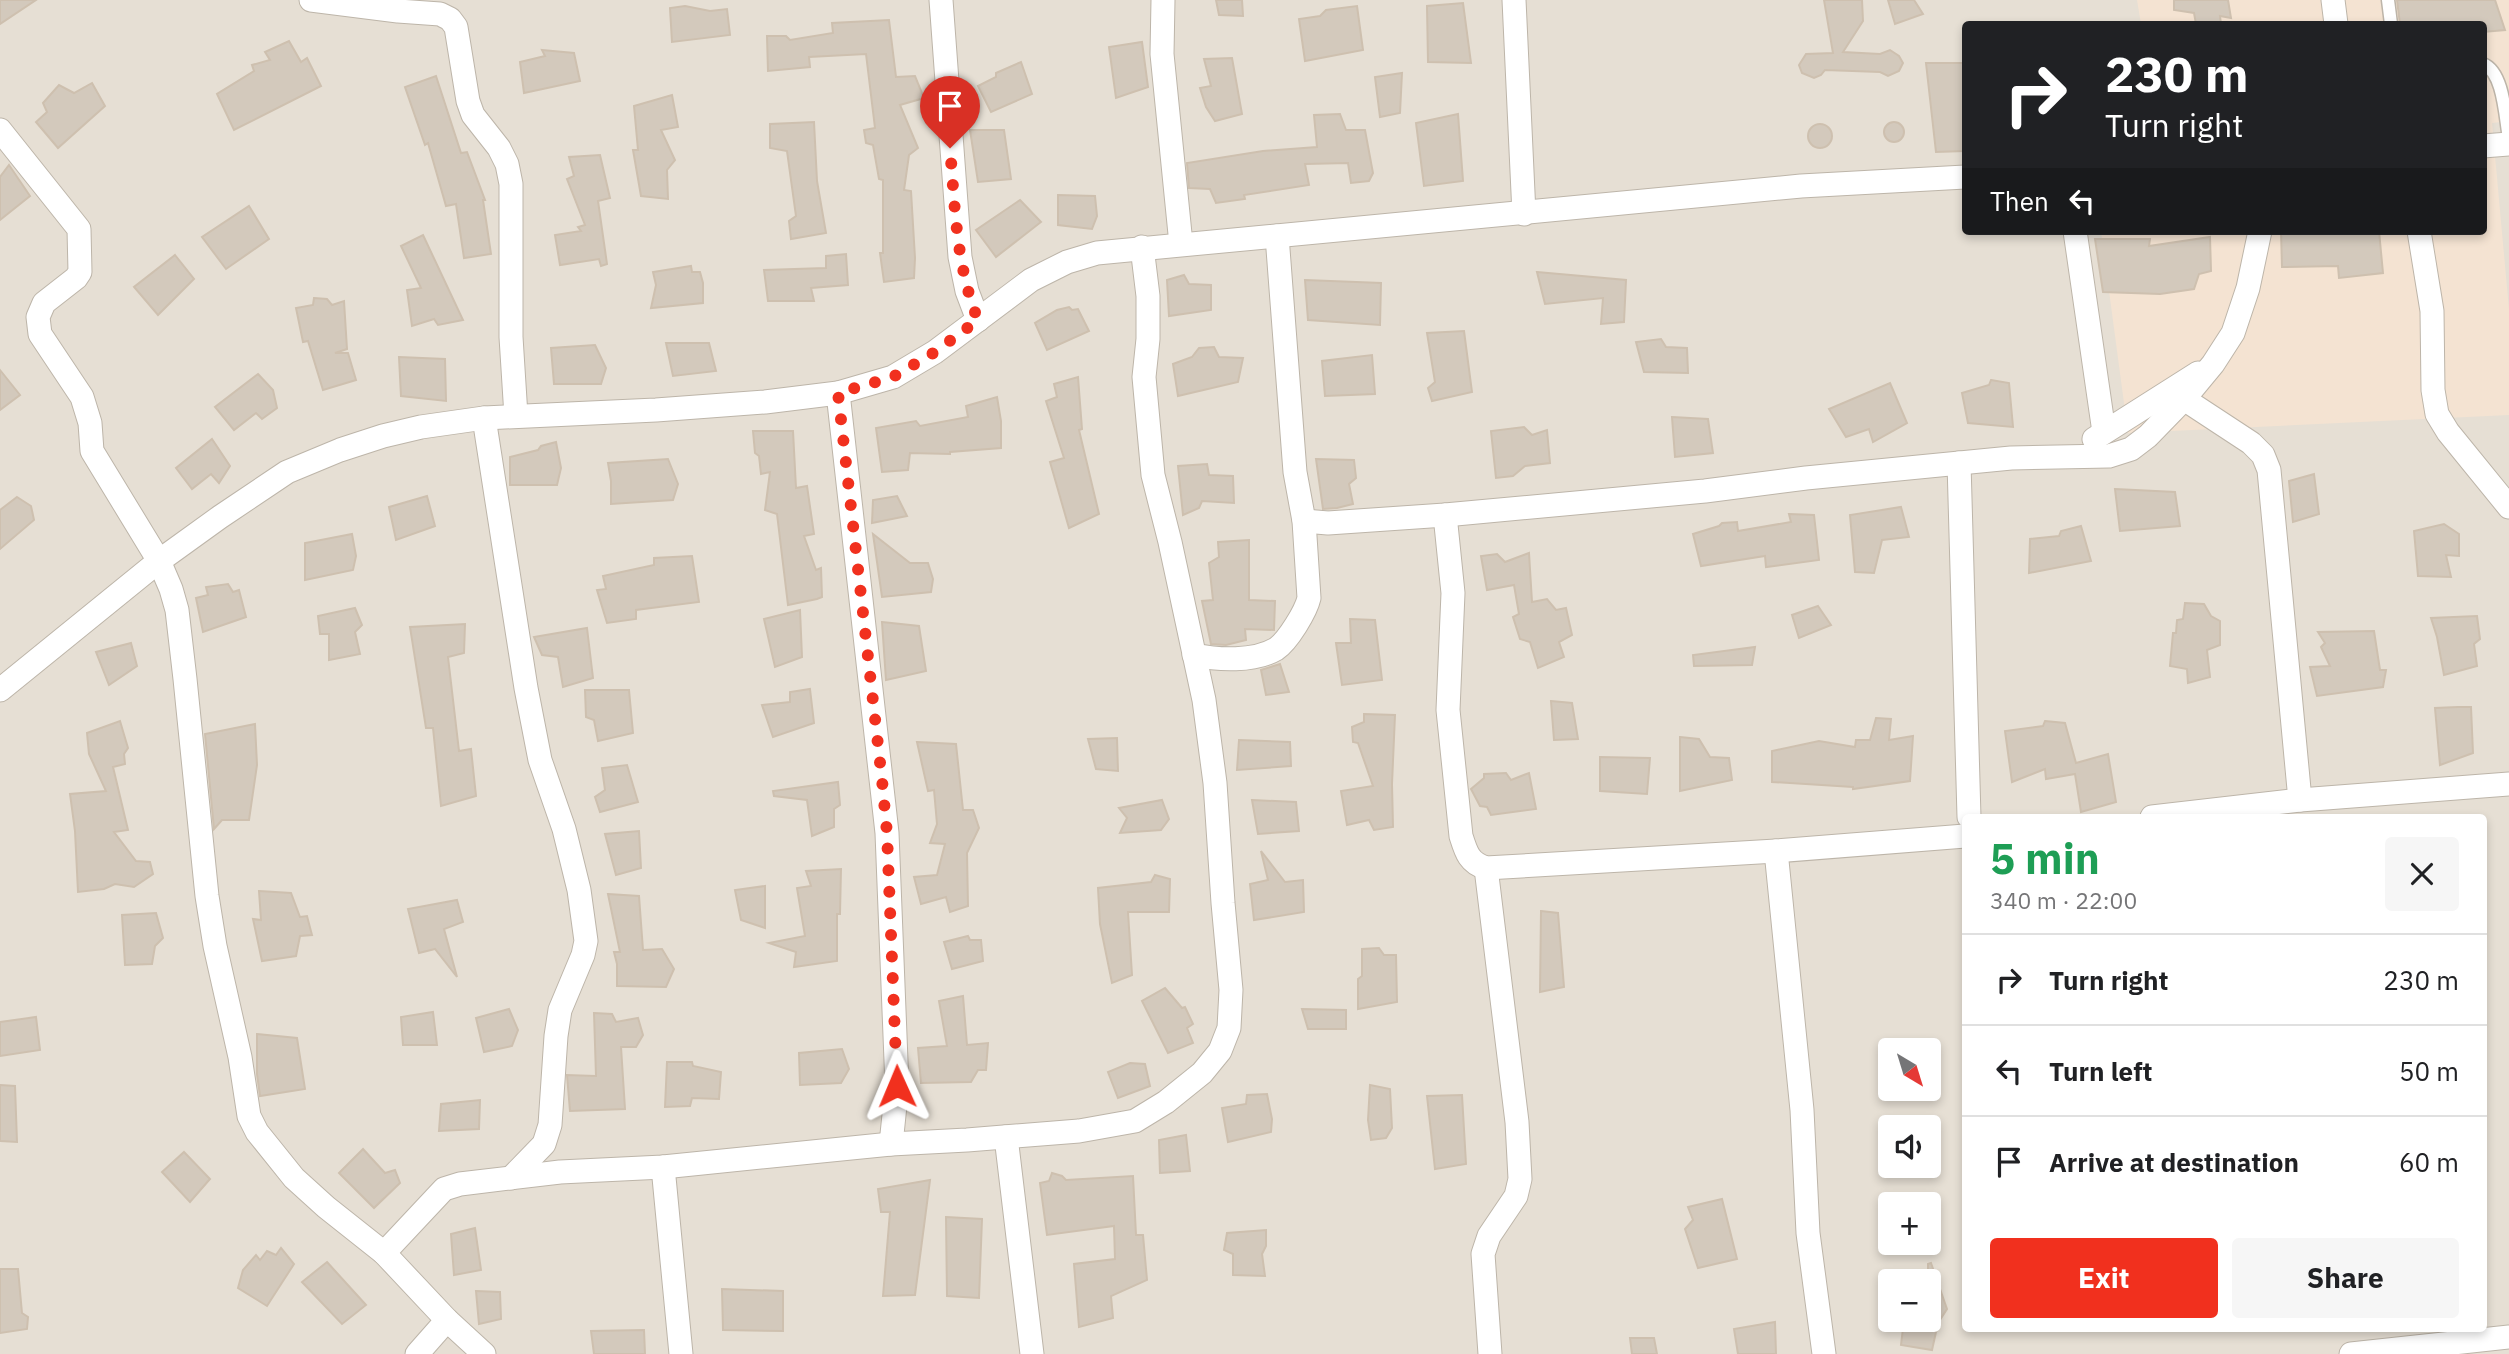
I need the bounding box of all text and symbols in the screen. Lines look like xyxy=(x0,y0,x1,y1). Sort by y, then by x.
text: 230 m xyxy=(2105,42,2249,105)
icon: right xyxy=(1990,49,2081,140)
pin xyxy=(920,76,980,148)
icon: arrive xyxy=(931,87,969,125)
text: Turn right xyxy=(2105,104,2243,146)
icon: left xyxy=(2063,182,2101,220)
text: Then xyxy=(1990,184,2049,218)
text: 5 min xyxy=(1990,831,2100,886)
button: close xyxy=(2385,837,2459,911)
text: 340 m · 22:00 xyxy=(1990,885,2137,915)
icon: right xyxy=(1990,961,2028,999)
text: Turn right xyxy=(2049,963,2168,997)
text: 230 m xyxy=(2383,963,2459,997)
north arrow xyxy=(1878,1038,1941,1101)
map controls xyxy=(1878,1038,1941,1332)
position arrow xyxy=(860,1049,934,1123)
icon: left xyxy=(1990,1052,2028,1090)
text: Turn left xyxy=(2049,1054,2152,1088)
text: 50 m xyxy=(2399,1054,2459,1088)
button: sound xyxy=(1878,1115,1941,1178)
icon: arrive xyxy=(1990,1143,2028,1181)
text: Arrive at destination xyxy=(2049,1145,2299,1179)
text: 60 m xyxy=(2399,1145,2459,1179)
button: + xyxy=(1878,1192,1941,1255)
button: Exit xyxy=(1990,1238,2218,1318)
button: Share xyxy=(2232,1238,2459,1318)
button: − xyxy=(1878,1269,1941,1332)

